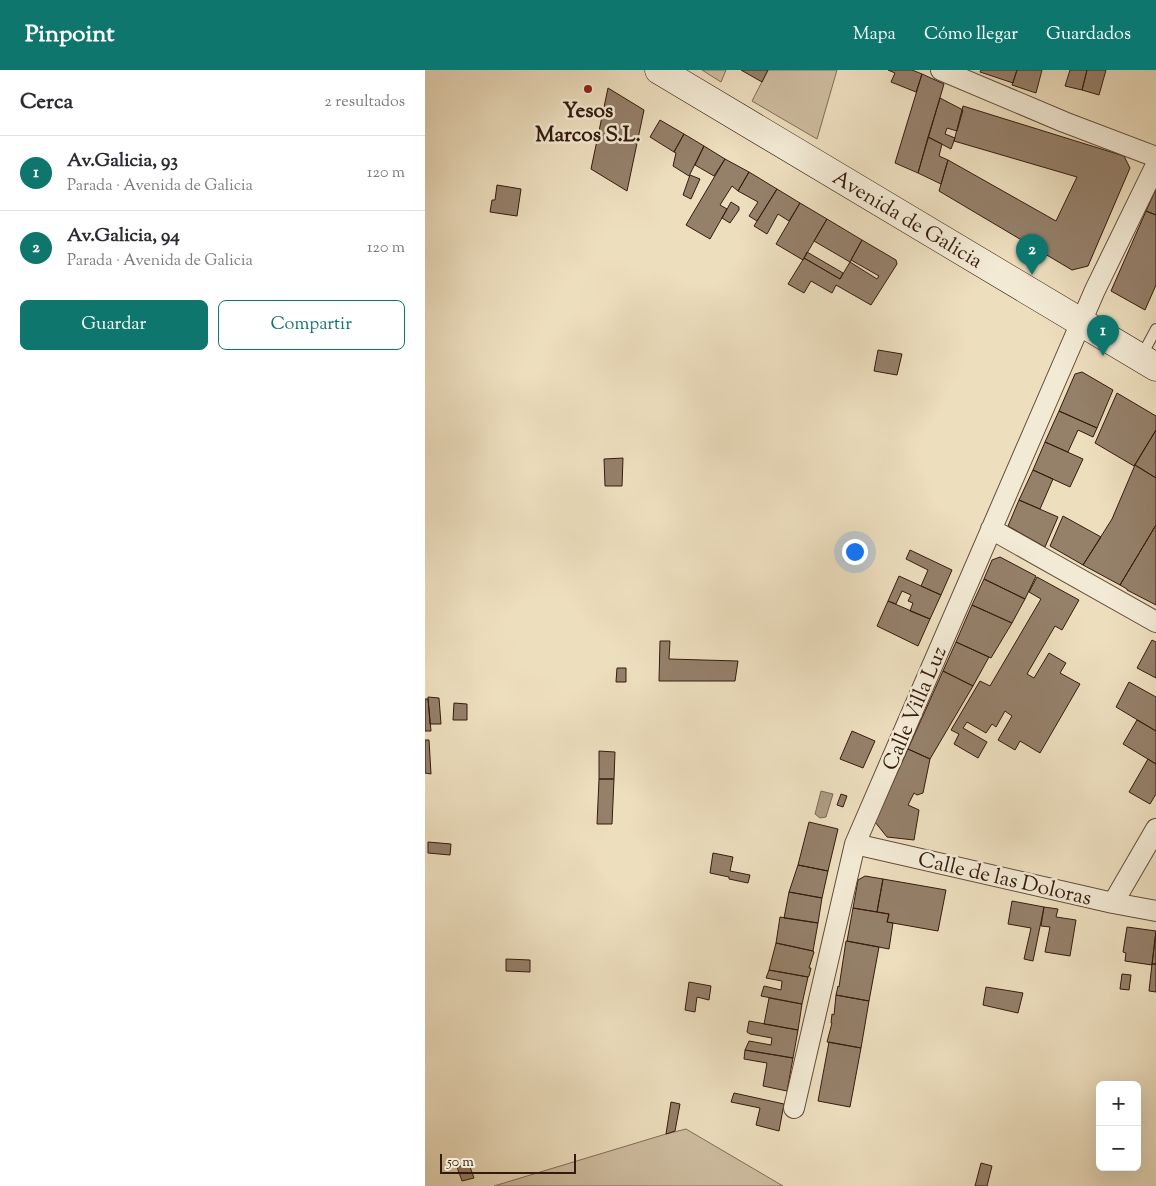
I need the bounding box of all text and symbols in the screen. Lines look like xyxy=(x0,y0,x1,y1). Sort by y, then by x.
text: Pinpoint xyxy=(25,18,114,52)
text: Mapa xyxy=(853,22,896,48)
text: Cómo llegar xyxy=(924,22,1018,48)
text: Guardados xyxy=(1046,22,1131,48)
marker: Yesos Marcos S.L. xyxy=(582,83,594,95)
text: Cerca xyxy=(20,88,73,118)
text: 2 resultados xyxy=(324,91,405,114)
place label: Yesos Marcos S.L. xyxy=(535,97,641,151)
text: Av.Galicia, 93 xyxy=(67,148,178,175)
text: 1 xyxy=(33,162,39,185)
text: 120 m xyxy=(367,162,405,185)
street label: Avenida de Galicia xyxy=(826,164,988,277)
text: Parada · Avenida de Galicia xyxy=(67,175,253,198)
text: Av.Galicia, 94 xyxy=(67,223,180,250)
pin: 2 xyxy=(1016,234,1048,275)
text: 2 xyxy=(32,237,40,260)
text: 120 m xyxy=(367,237,405,260)
text: Parada · Avenida de Galicia xyxy=(67,250,253,273)
button: Guardar xyxy=(20,300,208,350)
button: Compartir xyxy=(218,300,405,350)
pin: 1 xyxy=(1087,315,1119,356)
your location xyxy=(842,539,868,565)
street label: Calle Villa Luz xyxy=(876,642,956,776)
street label: Calle de las Doloras xyxy=(915,845,1094,914)
map controls xyxy=(1096,1081,1141,1171)
button: + xyxy=(1096,1081,1141,1126)
button: − xyxy=(1096,1126,1141,1171)
scale bar xyxy=(440,1151,576,1174)
text: 50 m xyxy=(447,1153,474,1173)

